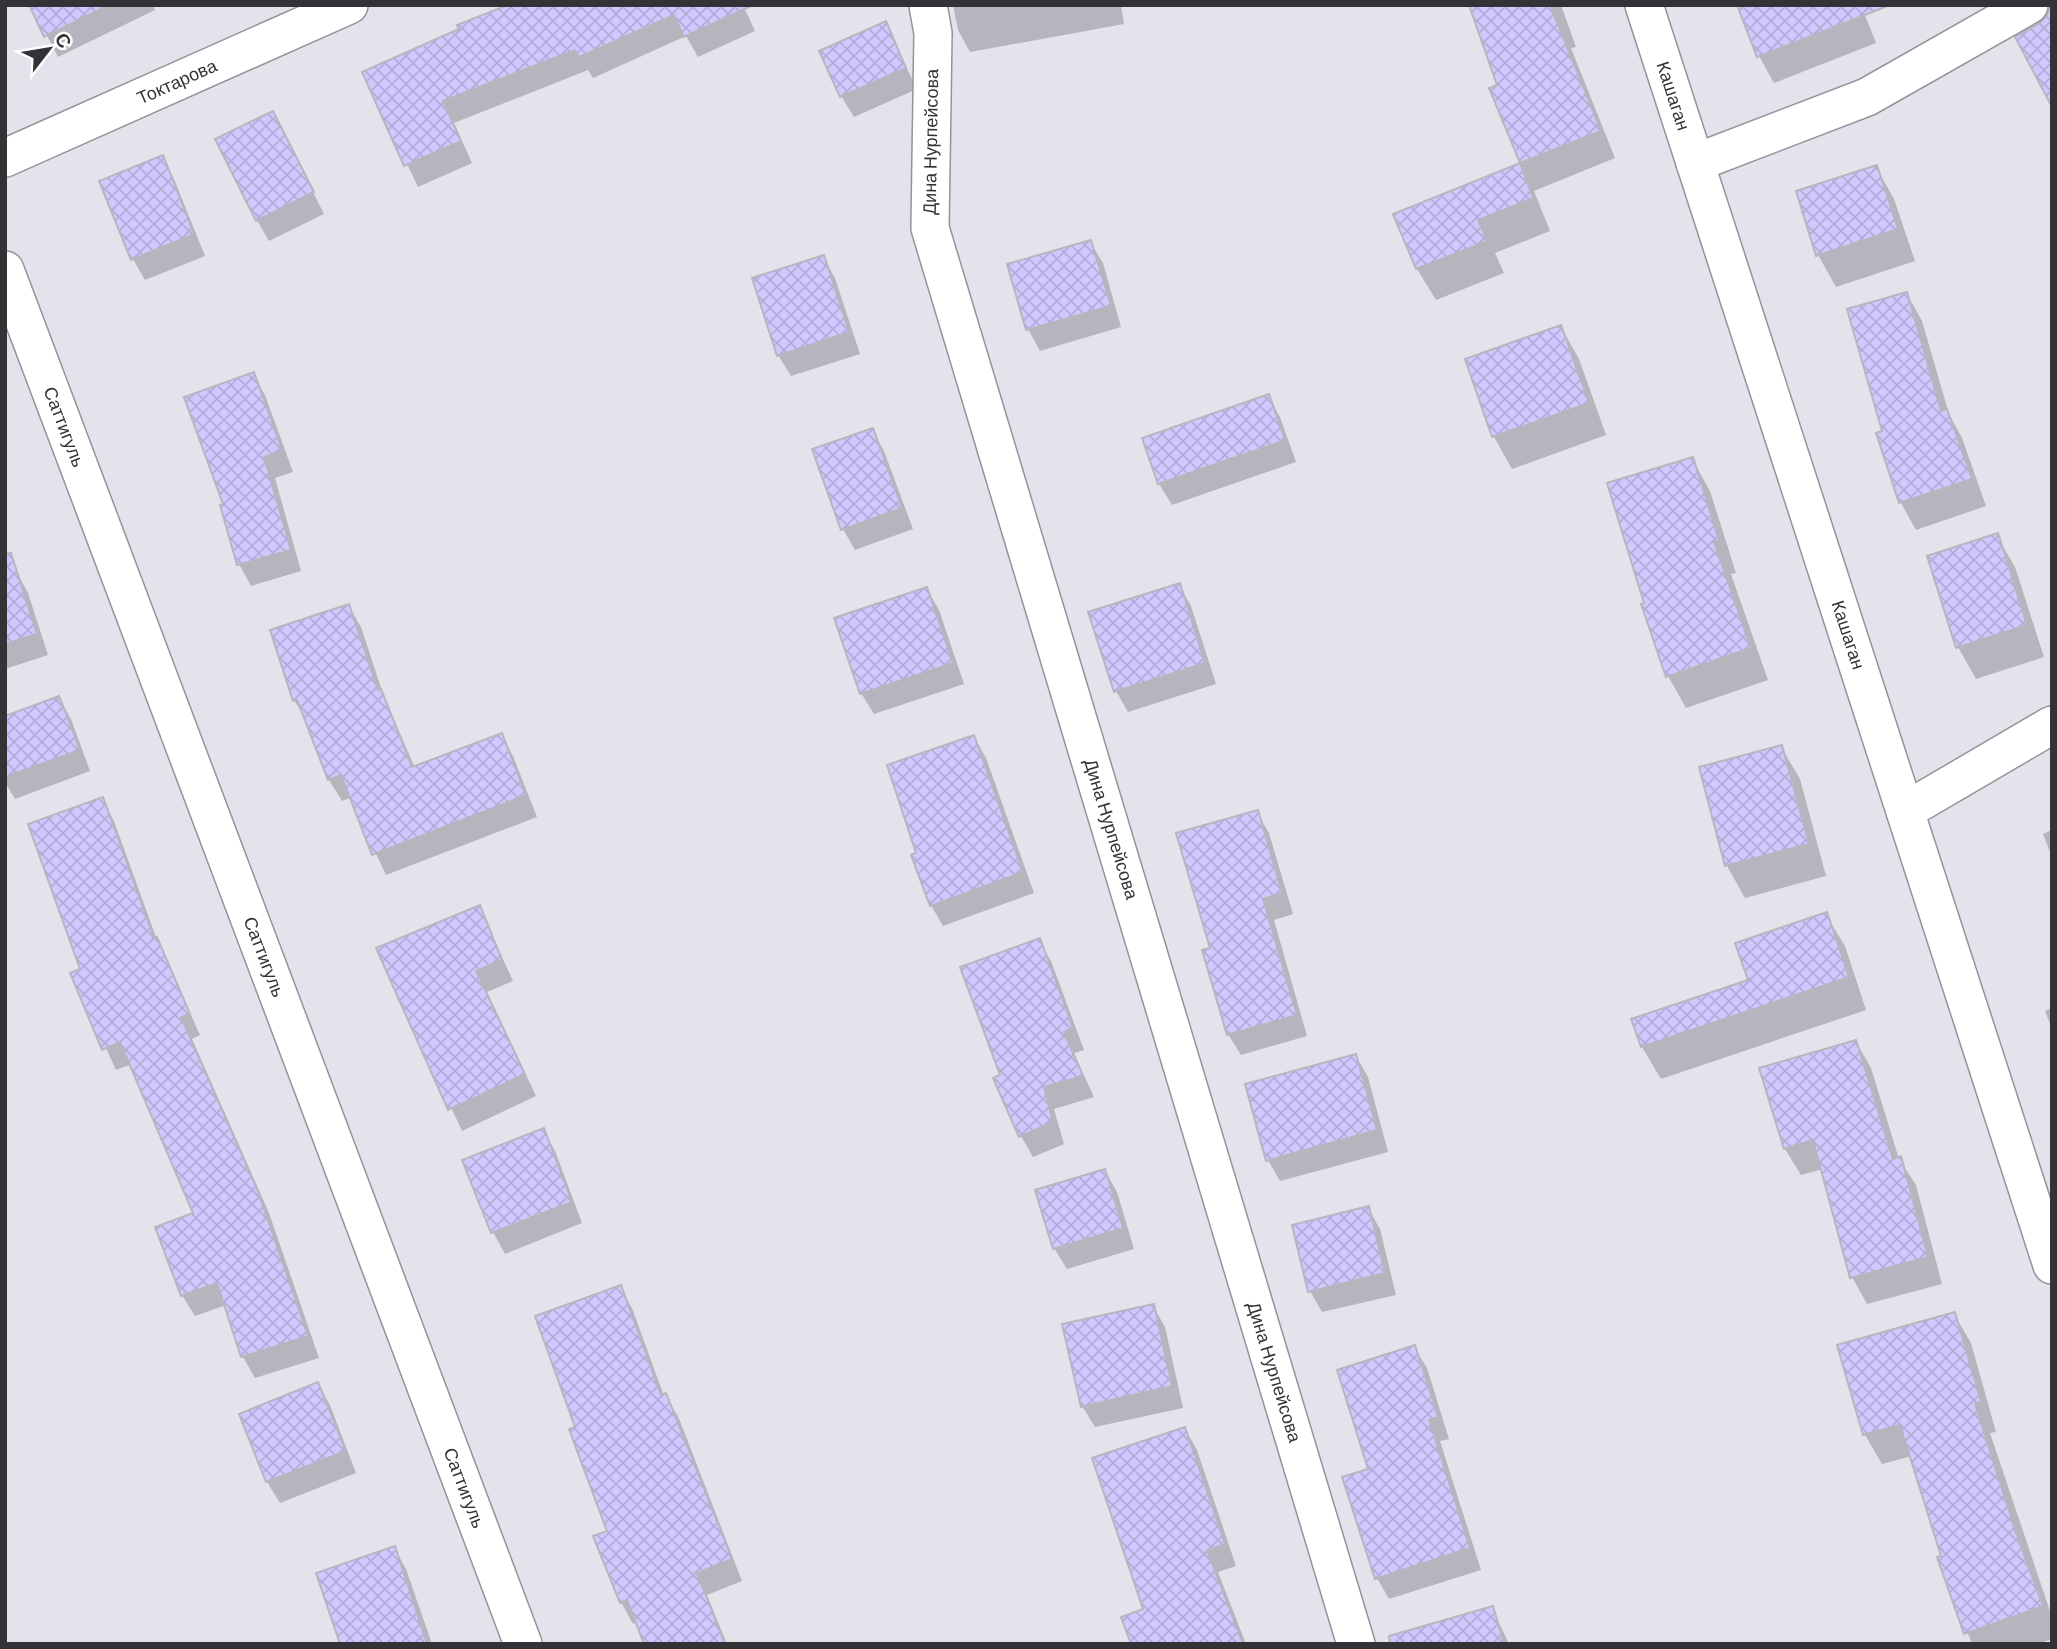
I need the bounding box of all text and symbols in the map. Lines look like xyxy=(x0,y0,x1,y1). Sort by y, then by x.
north arrow xyxy=(14,14,84,84)
text: С xyxy=(51,28,78,52)
street label: Токтарова xyxy=(133,53,221,108)
street label: Кашаган xyxy=(1653,58,1695,133)
street label: Дина Нурпейсова xyxy=(918,68,942,215)
street label: Саттигуль xyxy=(40,383,90,470)
street label: Кашаган xyxy=(1828,597,1870,672)
street label: Дина Нурпейсова xyxy=(1080,756,1144,903)
street label: Саттигуль xyxy=(240,913,290,1000)
street label: Дина Нурпейсова xyxy=(1243,1299,1307,1446)
street label: Саттигуль xyxy=(440,1444,490,1531)

